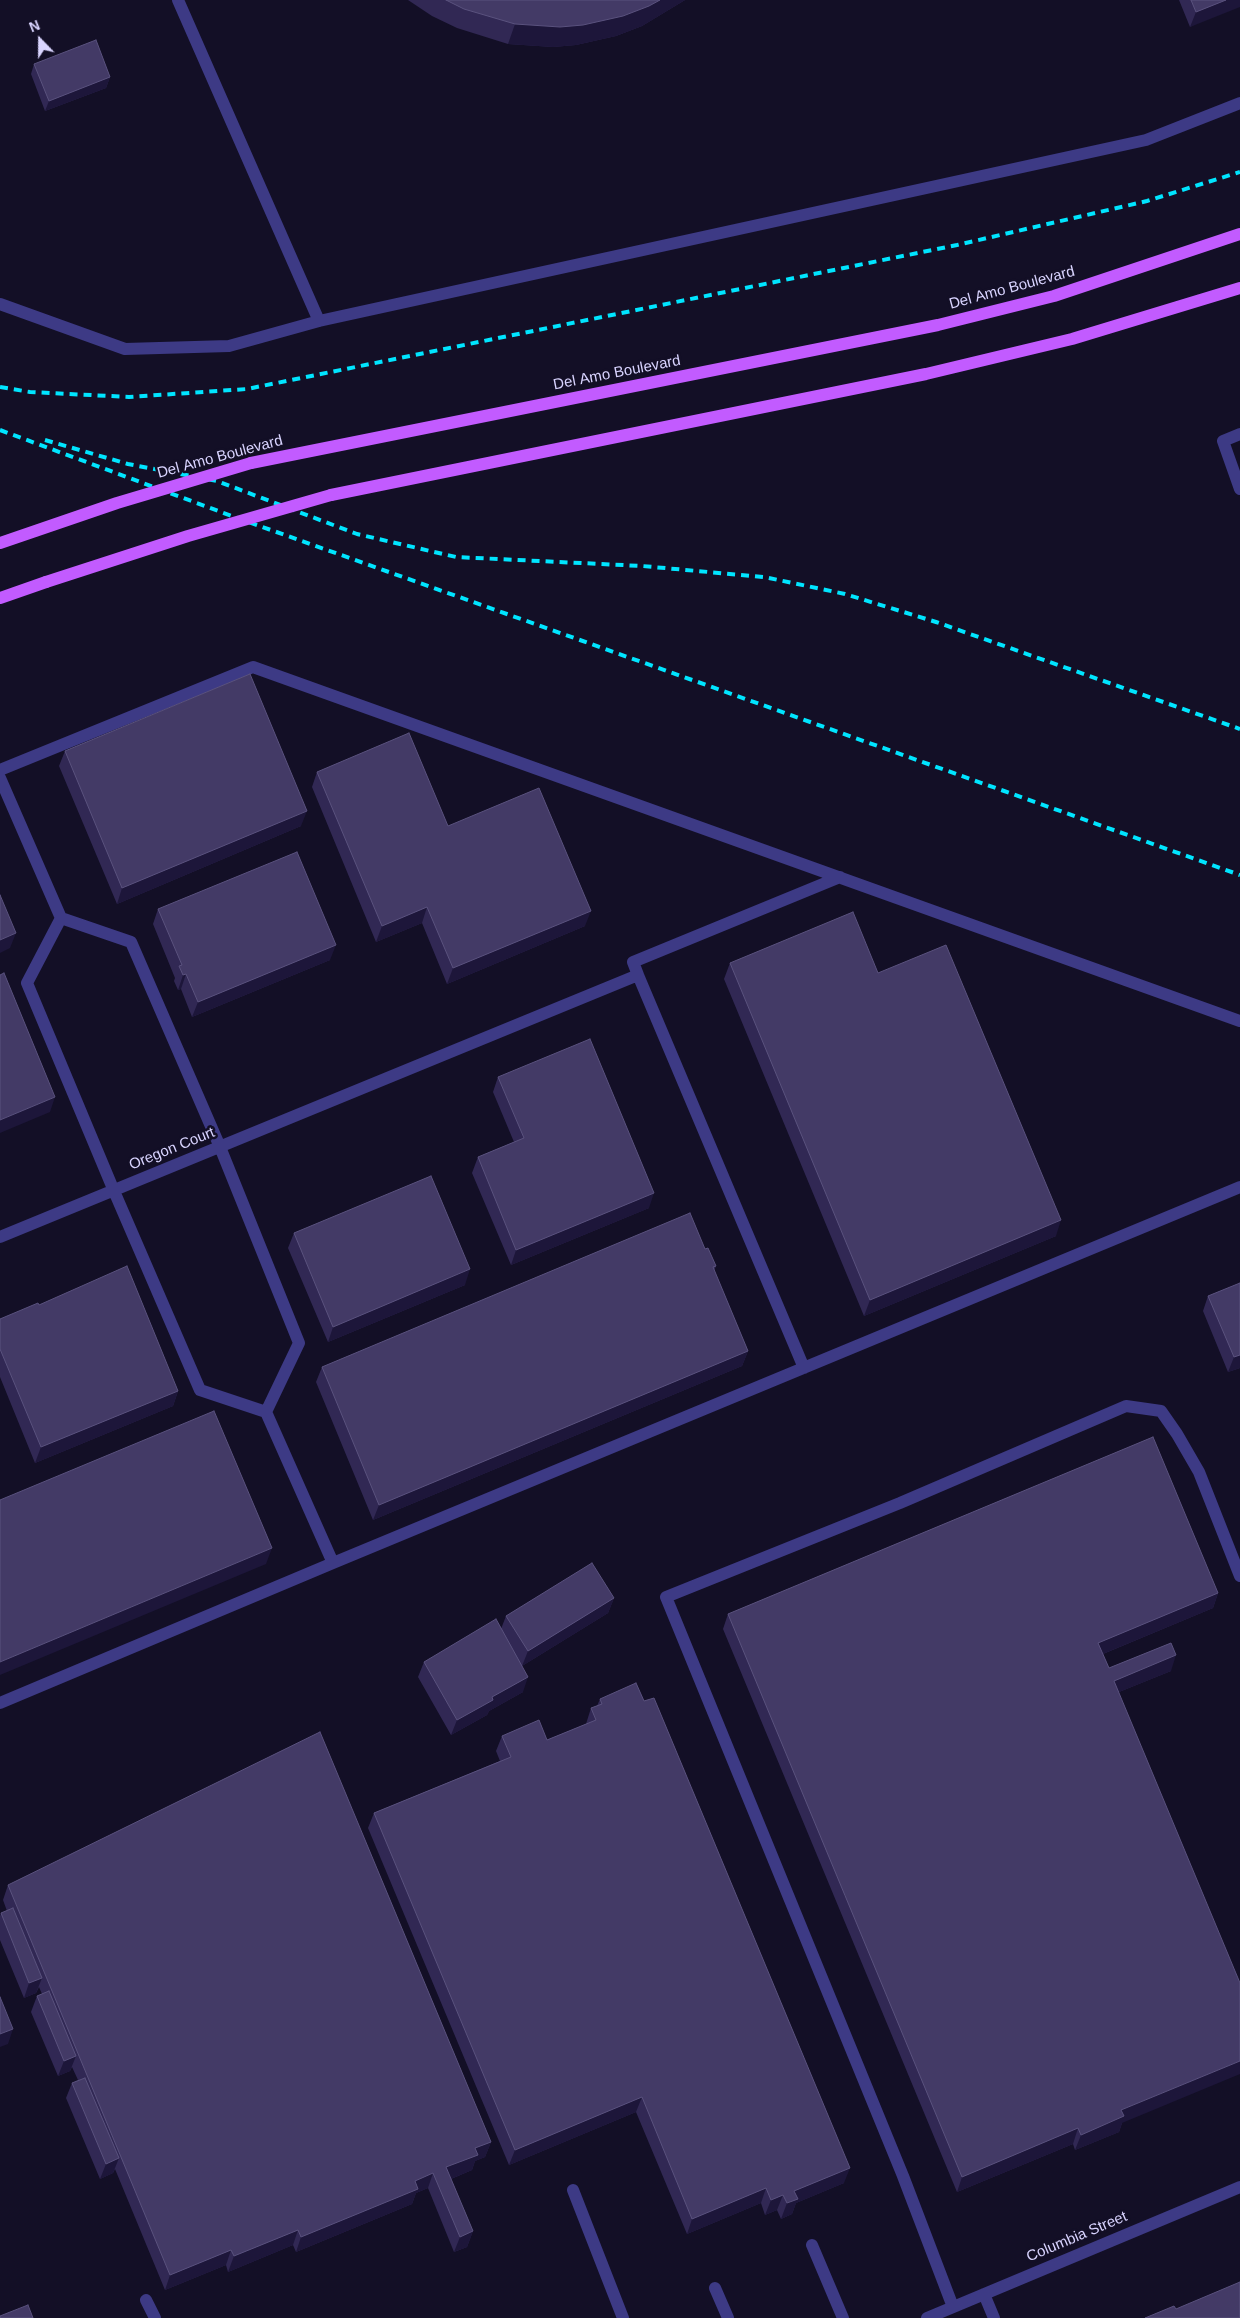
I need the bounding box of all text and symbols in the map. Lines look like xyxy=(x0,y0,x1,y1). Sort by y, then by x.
north arrow xyxy=(15,15,65,65)
text: N xyxy=(27,17,42,35)
street label: Del Amo Boulevard xyxy=(947,263,1077,313)
street label: Del Amo Boulevard xyxy=(552,352,682,394)
street label: Del Amo Boulevard xyxy=(155,432,285,482)
street label: Oregon Court xyxy=(126,1124,218,1174)
street label: Columbia Street xyxy=(1024,2208,1130,2266)

